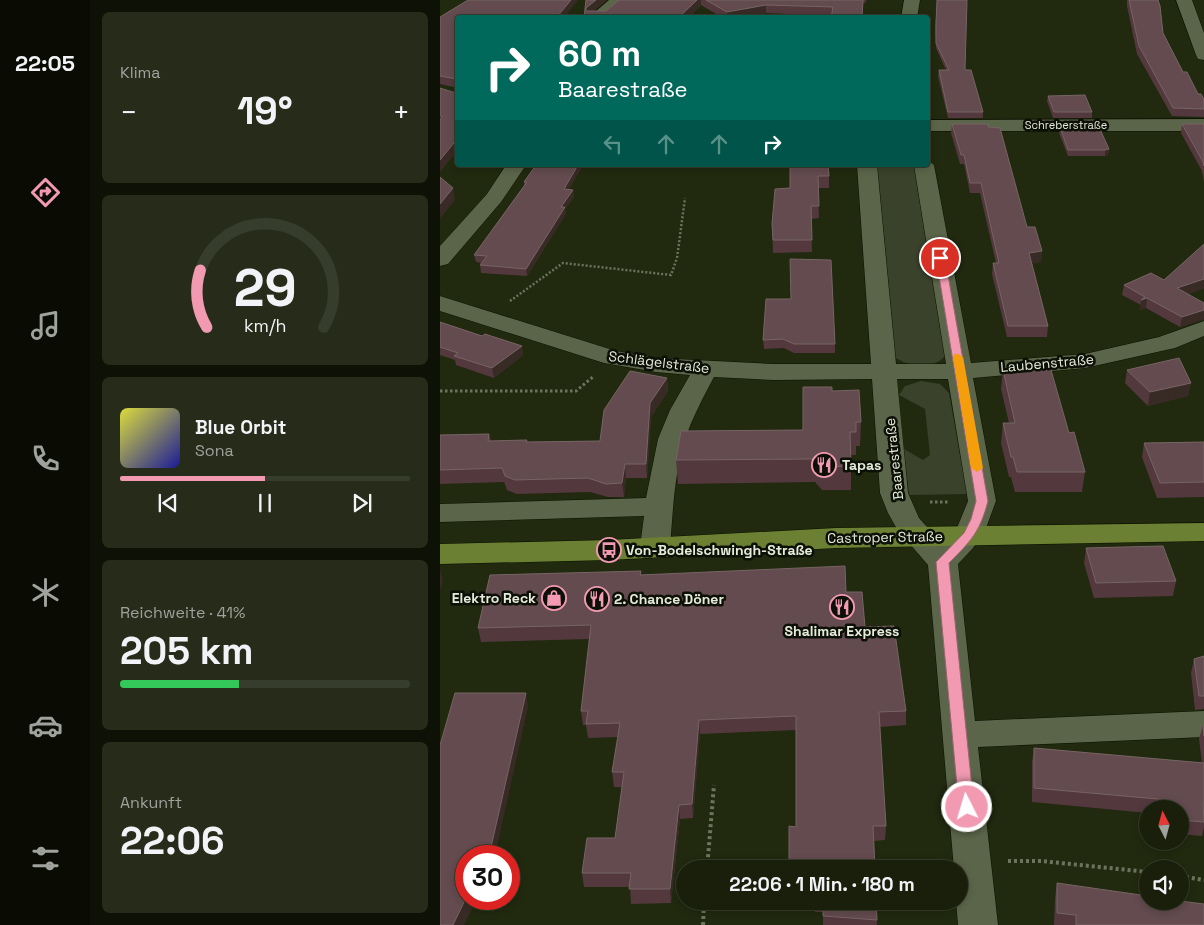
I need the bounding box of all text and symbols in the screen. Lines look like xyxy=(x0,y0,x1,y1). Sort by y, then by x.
text: 60 m xyxy=(558,32,641,76)
icon: right xyxy=(475,35,540,100)
text: 22:05 xyxy=(15,49,75,77)
text: Klima xyxy=(120,62,161,83)
text: Baarestraße xyxy=(558,75,688,103)
text: 19° xyxy=(237,87,293,135)
text: − xyxy=(120,94,137,130)
text: + xyxy=(393,94,410,130)
street label: Schreberstraße xyxy=(1025,118,1107,132)
icon: left xyxy=(599,130,627,158)
icon: ahead xyxy=(652,130,680,158)
icon: ahead xyxy=(705,130,733,158)
icon: right xyxy=(758,130,786,158)
icon: directions xyxy=(28,175,63,210)
pin xyxy=(919,237,961,279)
icon: arrive xyxy=(926,244,954,272)
text: 29 xyxy=(234,255,296,321)
icon: music xyxy=(28,308,63,343)
text: km/h xyxy=(244,314,286,337)
street label: Schlägelstraße xyxy=(608,347,710,377)
street label: Laubenstraße xyxy=(999,350,1095,376)
text: Blue Orbit xyxy=(195,415,286,440)
street label: Baarestraße xyxy=(881,417,907,501)
text: Sona xyxy=(195,440,234,461)
icon: phone xyxy=(28,441,63,476)
restaurant icon: Tapas xyxy=(811,452,837,478)
place label: Tapas xyxy=(842,456,881,474)
icon: previous xyxy=(154,489,182,517)
icon: pause xyxy=(251,489,279,517)
icon: next xyxy=(348,489,376,517)
street label: Castroper Straße xyxy=(827,527,943,547)
bus stop icon: Von-Bodelschwingh-Straße xyxy=(596,537,622,563)
place label: Von-Bodelschwingh-Straße xyxy=(626,541,813,559)
icon: climate xyxy=(28,575,63,610)
shop icon: Elektro Reck xyxy=(541,585,567,611)
restaurant icon: 2. Chance Döner xyxy=(584,586,610,612)
place label: Elektro Reck xyxy=(452,589,536,607)
place label: 2. Chance Döner xyxy=(614,590,724,608)
restaurant icon: Shalimar Express xyxy=(829,594,855,620)
text: Reichweite · 41% xyxy=(120,602,245,623)
place label: Shalimar Express xyxy=(785,622,899,640)
text: 205 km xyxy=(120,627,254,675)
icon: car xyxy=(28,708,63,743)
position arrow xyxy=(940,780,992,832)
text: Ankunft xyxy=(120,792,182,813)
north arrow xyxy=(1139,800,1189,850)
map controls xyxy=(1139,800,1189,910)
text: 22:06 xyxy=(120,817,225,865)
icon: filters xyxy=(28,841,63,876)
speed limit sign: 30 xyxy=(455,845,520,910)
button: sound xyxy=(1139,860,1189,910)
text: 22:06 · 1 Min. · 180 m xyxy=(729,872,915,897)

